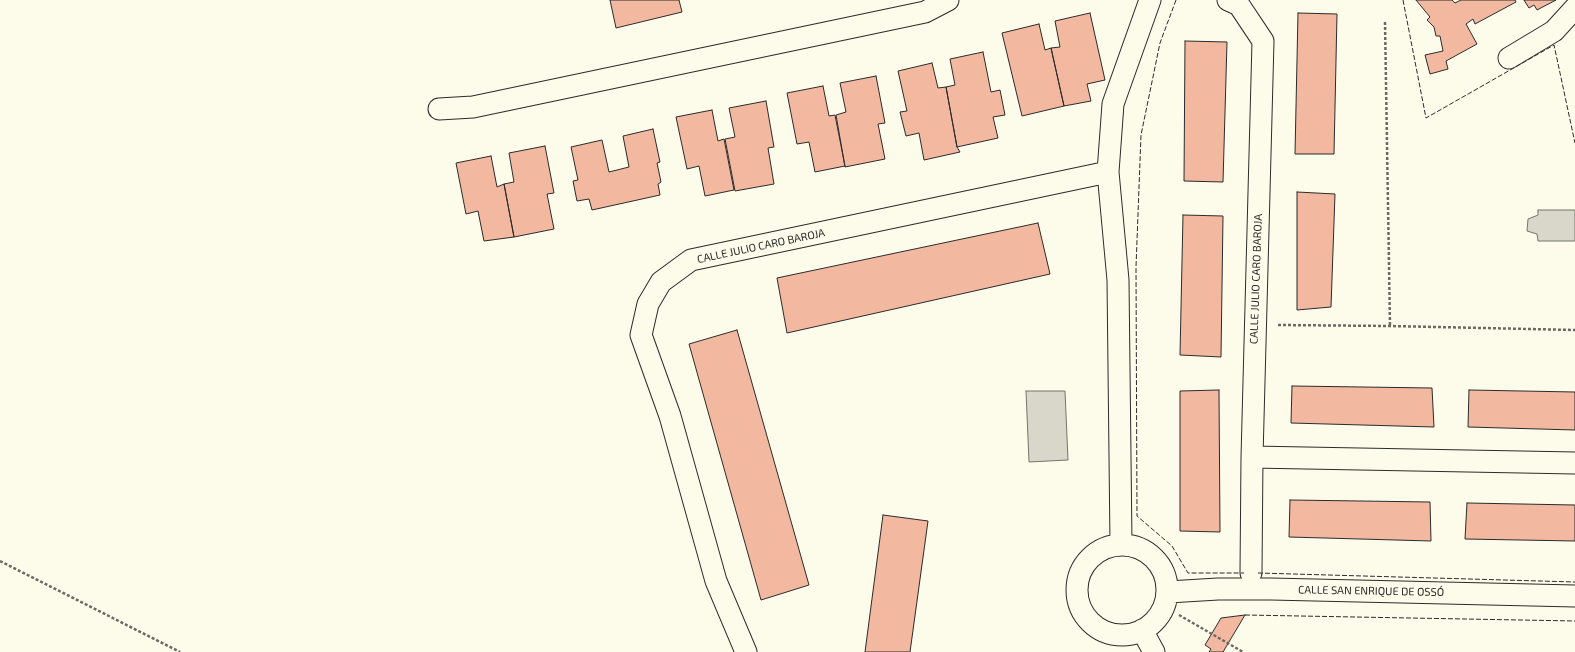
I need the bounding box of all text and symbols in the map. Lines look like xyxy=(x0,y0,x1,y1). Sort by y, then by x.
street label: CALLE JULIO CARO BAROJA xyxy=(1247,214,1265,344)
street label: CALLE JULIO CARO BAROJA xyxy=(696,226,826,266)
street label: CALLE SAN ENRIQUE DE OSSÓ xyxy=(1298,583,1444,599)

